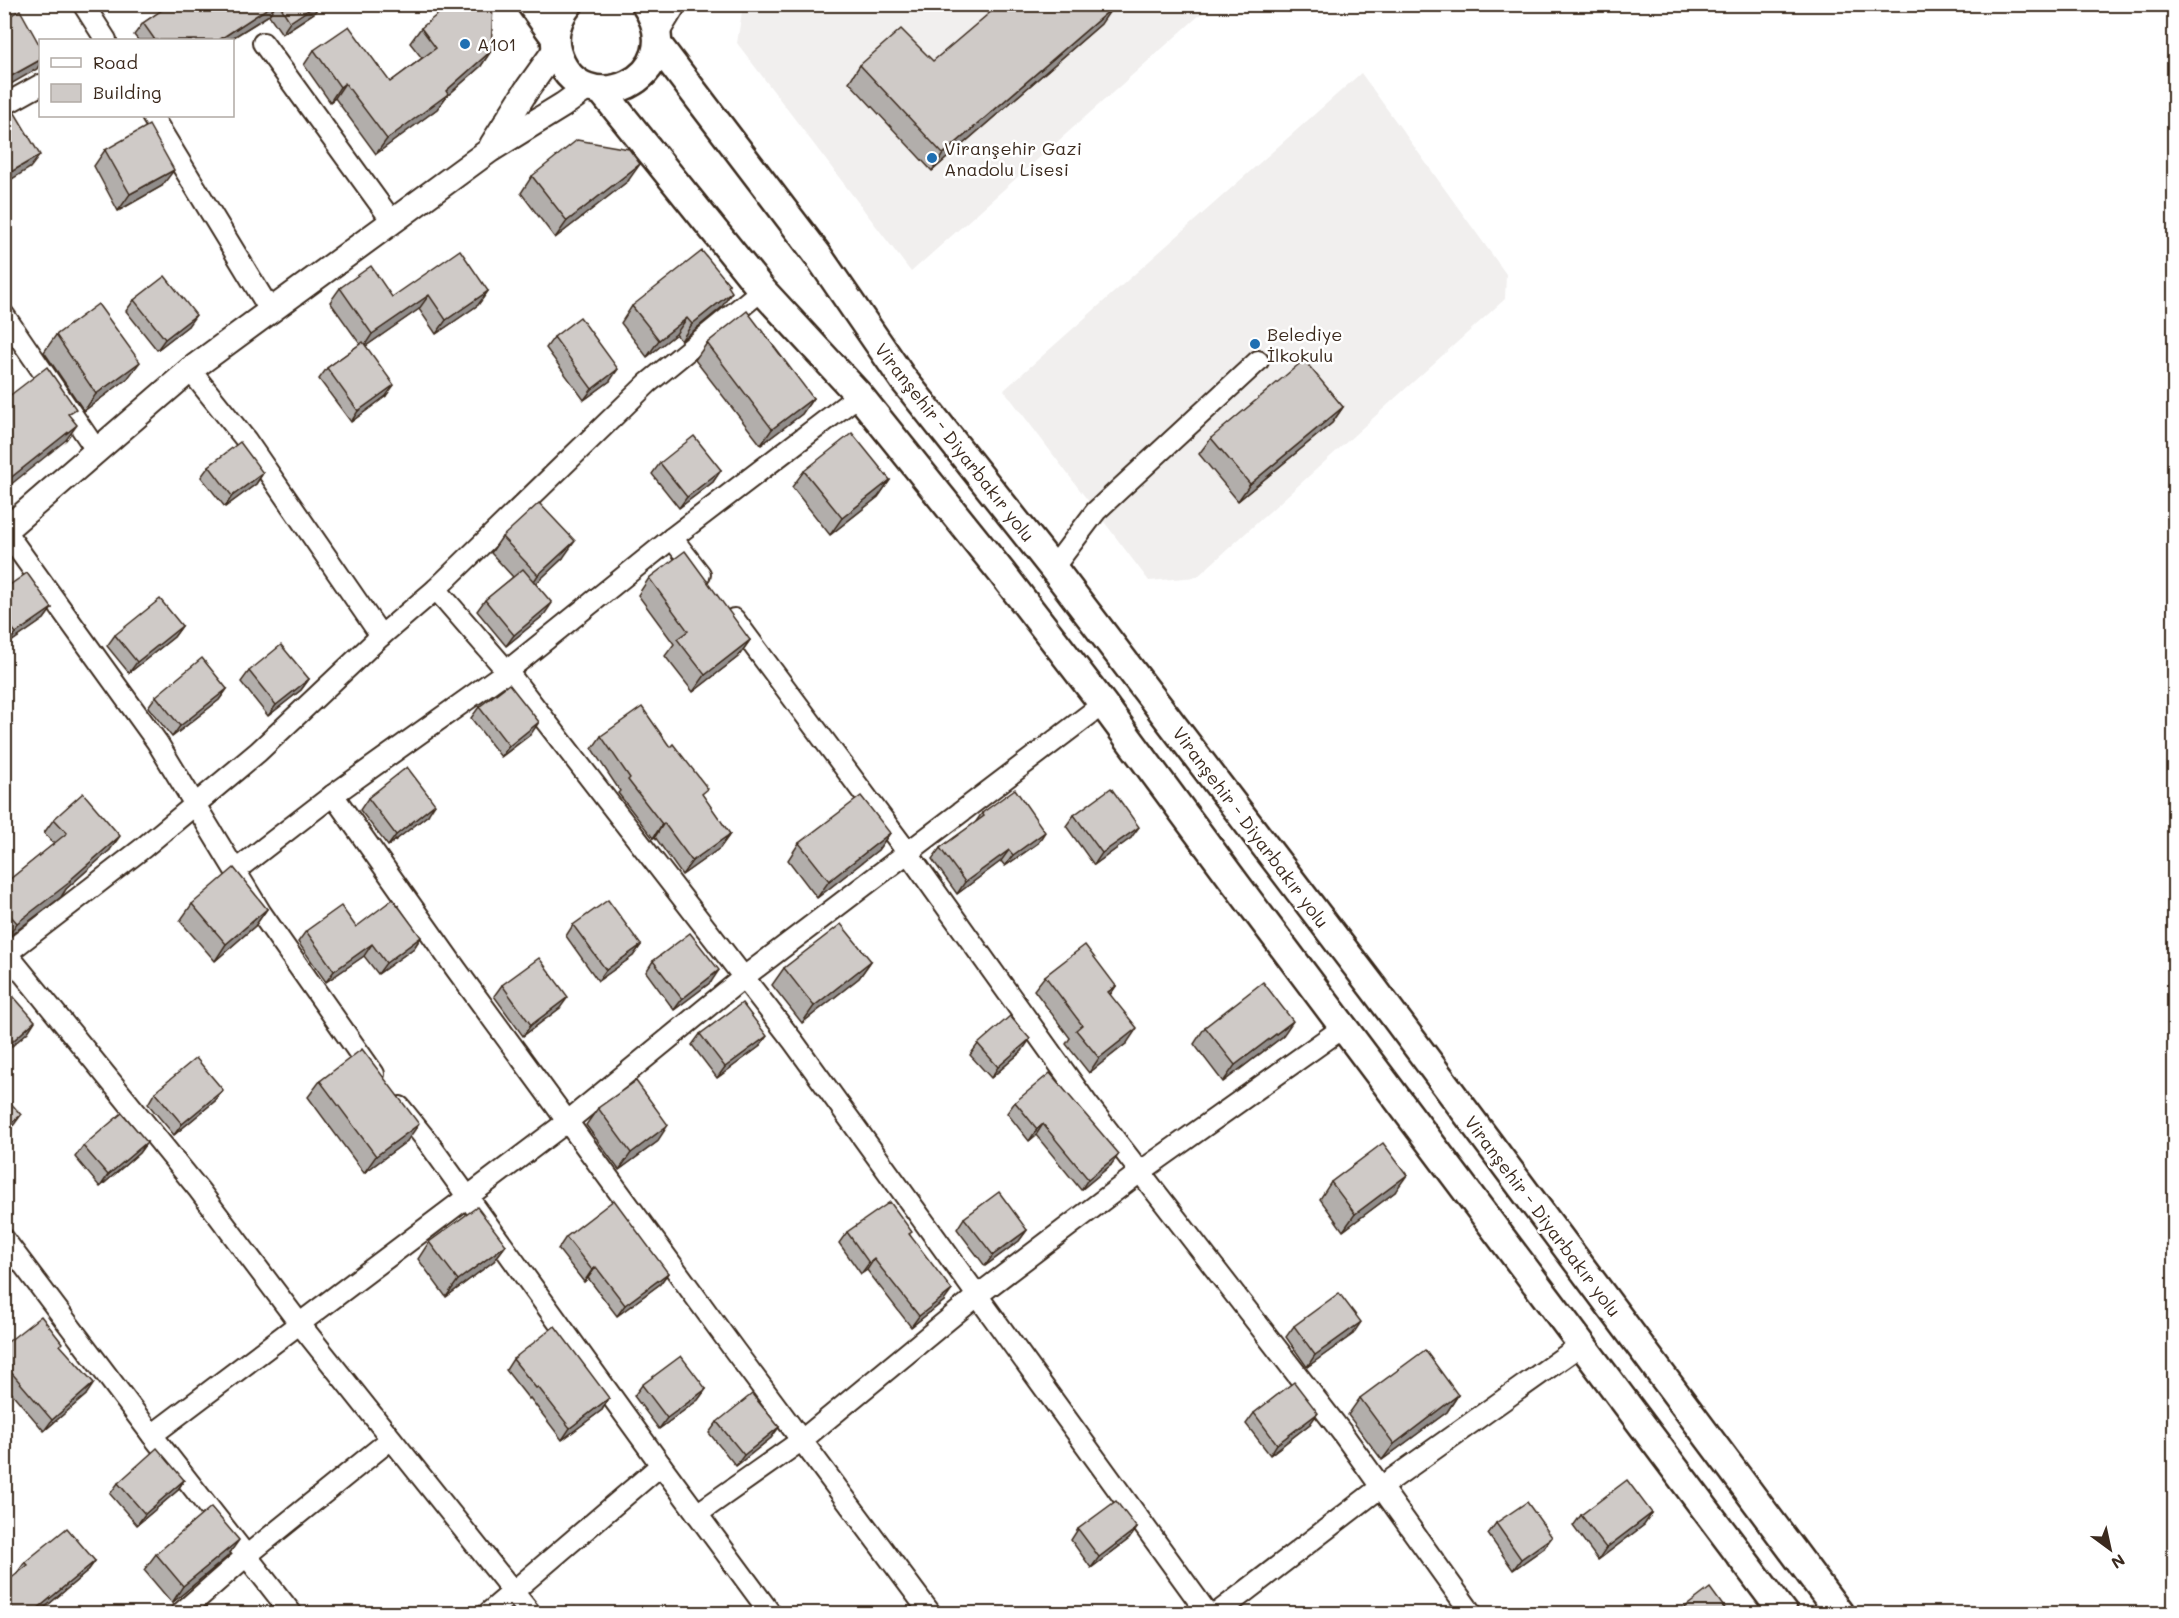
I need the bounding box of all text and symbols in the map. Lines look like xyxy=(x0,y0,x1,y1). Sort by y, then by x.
place label: A101 xyxy=(477,32,517,56)
marker: A101 xyxy=(458,37,472,51)
legend xyxy=(39,39,234,117)
text: Road xyxy=(93,50,138,74)
text: Building xyxy=(93,80,161,104)
place label: Viranşehir Gazi Anadolu Lisesi xyxy=(944,136,1082,181)
marker: Viranşehir Gazi Anadolu Lisesi xyxy=(925,151,939,165)
place label: Belediye İlkokulu xyxy=(1267,322,1342,367)
marker: Belediye İlkokulu xyxy=(1248,337,1262,351)
street label: Viranşehir - Diyarbakır yolu xyxy=(870,338,1040,546)
street label: Viranşehir - Diyarbakır yolu xyxy=(1167,722,1335,932)
street label: Viranşehir - Diyarbakır yolu xyxy=(1459,1111,1627,1321)
north arrow xyxy=(2080,1519,2140,1579)
text: N xyxy=(2108,1550,2129,1574)

